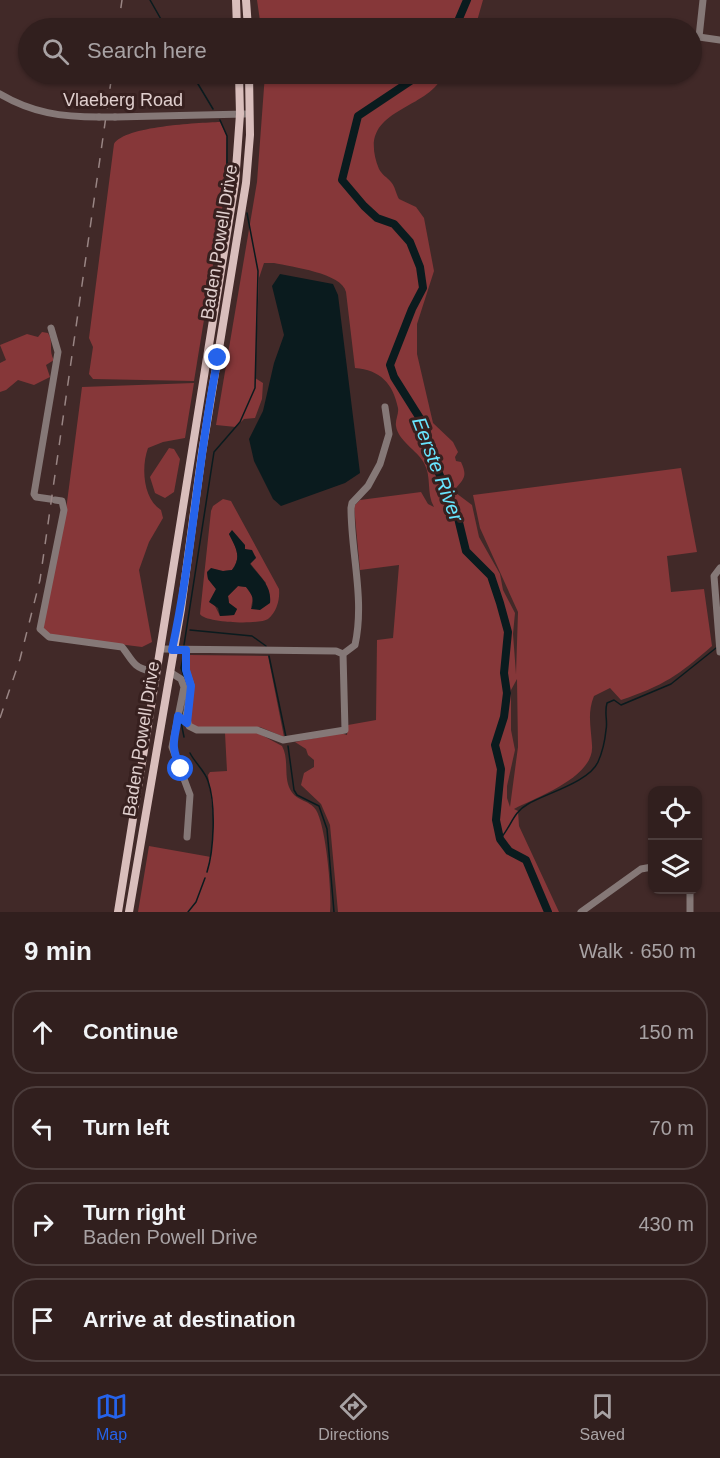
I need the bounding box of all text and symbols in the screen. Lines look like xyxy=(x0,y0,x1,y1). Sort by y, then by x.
search box xyxy=(18,18,702,84)
icon: search xyxy=(39,35,72,68)
text: Search here xyxy=(87,38,207,63)
street label: Vlaeberg Road xyxy=(63,90,183,110)
street label: Baden Powell Drive xyxy=(197,163,241,321)
route end xyxy=(204,344,230,370)
water label: Eerste River xyxy=(408,414,468,526)
street label: Baden Powell Drive xyxy=(119,660,163,818)
route start xyxy=(167,755,193,781)
map controls xyxy=(648,786,702,894)
button: locate xyxy=(648,786,702,840)
button: layers xyxy=(648,840,702,894)
text: 9 min xyxy=(24,936,92,966)
text: Walk · 650 m xyxy=(579,940,696,962)
icon: ahead xyxy=(26,1016,59,1049)
text: Continue xyxy=(83,1019,178,1044)
text: 150 m xyxy=(638,1021,694,1043)
icon: left xyxy=(26,1112,59,1145)
text: Turn left xyxy=(83,1115,169,1140)
text: 70 m xyxy=(650,1117,694,1139)
text: Turn right xyxy=(83,1200,185,1225)
icon: right xyxy=(26,1208,59,1241)
text: 430 m xyxy=(638,1213,694,1235)
text: Baden Powell Drive xyxy=(83,1226,258,1248)
icon: arrive xyxy=(26,1304,59,1337)
text: Arrive at destination xyxy=(83,1307,296,1332)
tab: Map xyxy=(95,1390,128,1444)
tab: Directions xyxy=(318,1390,389,1444)
tab: Saved xyxy=(580,1390,625,1444)

